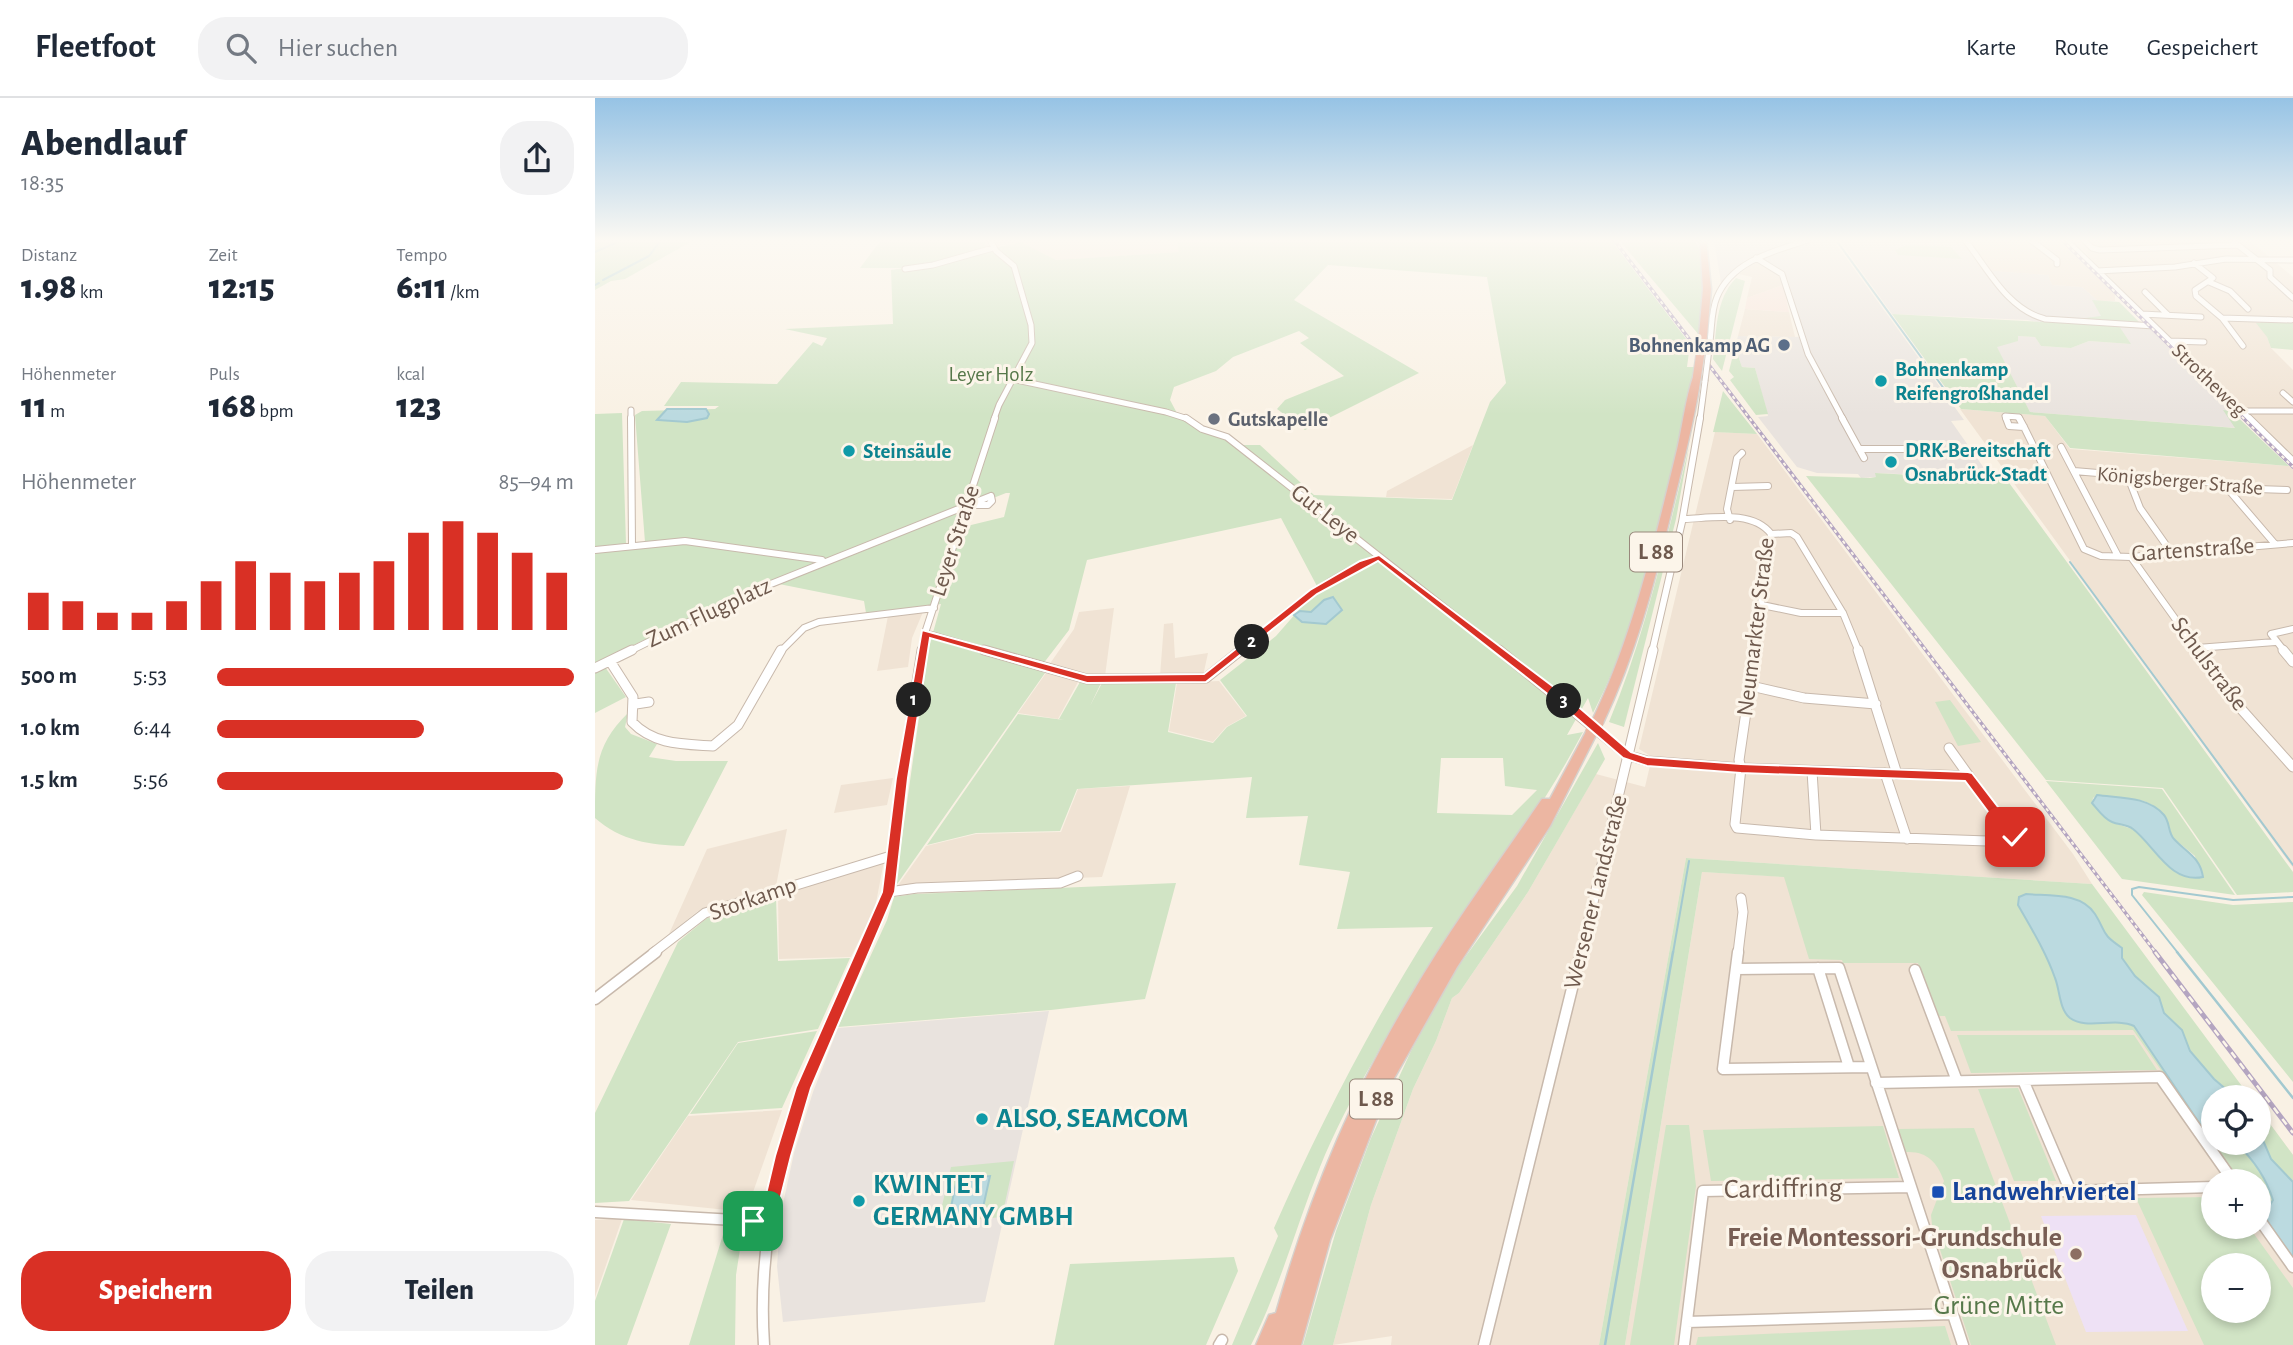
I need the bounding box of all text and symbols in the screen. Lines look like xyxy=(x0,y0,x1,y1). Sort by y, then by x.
search box xyxy=(198,17,688,80)
icon: search xyxy=(222,29,260,67)
text: Fleetfoot xyxy=(35,31,156,64)
text: Hier suchen xyxy=(278,35,398,61)
text: Karte xyxy=(1966,36,2016,60)
text: Route xyxy=(2054,36,2109,60)
text: Gespeichert xyxy=(2147,36,2258,60)
button: share xyxy=(500,121,574,195)
text: Abendlauf xyxy=(21,125,185,163)
text: 18:35 xyxy=(21,172,64,195)
text: Distanz xyxy=(21,246,77,265)
text: Zeit xyxy=(209,246,238,265)
text: Tempo xyxy=(396,246,447,265)
text: 1.98 xyxy=(21,270,77,305)
text: 12:15 xyxy=(209,270,275,305)
text: 6:11 xyxy=(396,270,447,305)
text: km xyxy=(77,283,104,302)
text: /km xyxy=(447,283,480,302)
place label: Bohnenkamp AG xyxy=(1629,335,1770,356)
marker: Bohnenkamp AG xyxy=(1776,337,1792,353)
street label: Strotheweg xyxy=(2168,340,2251,421)
place label: Bohnenkamp Reifengroßhandel xyxy=(1895,359,2049,404)
park label: Leyer Holz xyxy=(949,364,1033,385)
text: Höhenmeter xyxy=(21,365,116,384)
text: Puls xyxy=(209,365,240,384)
text: kcal xyxy=(396,365,425,384)
marker: Bohnenkamp Reifengroßhandel xyxy=(1873,373,1889,389)
text: 11 xyxy=(21,389,47,424)
text: 168 xyxy=(209,389,256,424)
text: 123 xyxy=(396,389,441,424)
text: m xyxy=(47,402,65,421)
text: bpm xyxy=(256,402,294,421)
place label: Gutskapelle xyxy=(1228,409,1328,430)
marker: Gutskapelle xyxy=(1206,411,1222,427)
place label: DRK-Bereitschaft Osnabrück-Stadt xyxy=(1905,440,2051,485)
place label: Steinsäule xyxy=(863,441,952,462)
marker: Steinsäule xyxy=(841,443,857,459)
marker: DRK-Bereitschaft Osnabrück-Stadt xyxy=(1883,454,1899,470)
street label: Königsberger Straße xyxy=(2096,463,2264,499)
text: Höhenmeter xyxy=(21,471,136,494)
text: 85–94 m xyxy=(498,471,574,494)
street label: Gut Leye xyxy=(1286,480,1364,548)
street label: Leyer Straße xyxy=(926,482,984,600)
road number: L 88 xyxy=(1630,533,1682,572)
street label: Gartenstraße xyxy=(2131,534,2255,566)
street label: Neumarkter Straße xyxy=(1733,536,1779,718)
street label: Zum Flugplatz xyxy=(643,574,775,652)
street label: Schulstraße xyxy=(2166,613,2252,715)
pin: 2 xyxy=(1235,624,1269,660)
text: 2 xyxy=(1247,632,1256,651)
text: 500 m xyxy=(21,665,77,688)
text: 5:53 xyxy=(133,665,167,688)
pin: 1 xyxy=(897,682,931,718)
pin: 3 xyxy=(1546,684,1581,718)
text: 1 xyxy=(910,690,917,709)
text: 3 xyxy=(1559,691,1568,710)
text: 1.0 km xyxy=(21,717,80,740)
text: 6:44 xyxy=(133,717,171,740)
text: 1.5 km xyxy=(21,769,78,792)
text: 5:56 xyxy=(133,769,168,792)
street label: Wersener Landstraße xyxy=(1560,792,1632,992)
pin xyxy=(1985,807,2045,867)
icon: check xyxy=(1996,818,2034,856)
street label: Storkamp xyxy=(706,873,800,925)
road number: L 88 xyxy=(1350,1080,1402,1118)
map controls xyxy=(2201,1085,2271,1323)
button: locate xyxy=(2201,1085,2271,1155)
place label: ALSO, SEAMCOM xyxy=(996,1105,1189,1133)
marker: ALSO, SEAMCOM xyxy=(974,1111,990,1127)
button: + xyxy=(2201,1169,2271,1239)
place label: KWINTET GERMANY GMBH xyxy=(873,1171,1074,1231)
street label: Cardiffring xyxy=(1724,1174,1843,1204)
place label: Landwehrviertel xyxy=(1952,1178,2137,1206)
marker: Landwehrviertel xyxy=(1930,1184,1946,1200)
pin xyxy=(723,1191,783,1251)
marker: KWINTET GERMANY GMBH xyxy=(851,1193,867,1209)
icon: arrive xyxy=(734,1202,772,1240)
place label: Freie Montessori-Grundschule Osnabrück xyxy=(1727,1224,2062,1284)
marker: Freie Montessori-Grundschule Osnabrück xyxy=(2068,1246,2084,1262)
button: Speichern xyxy=(21,1251,291,1331)
button: Teilen xyxy=(305,1251,574,1331)
button: − xyxy=(2201,1253,2271,1323)
park label: Grüne Mitte xyxy=(1934,1292,2064,1320)

